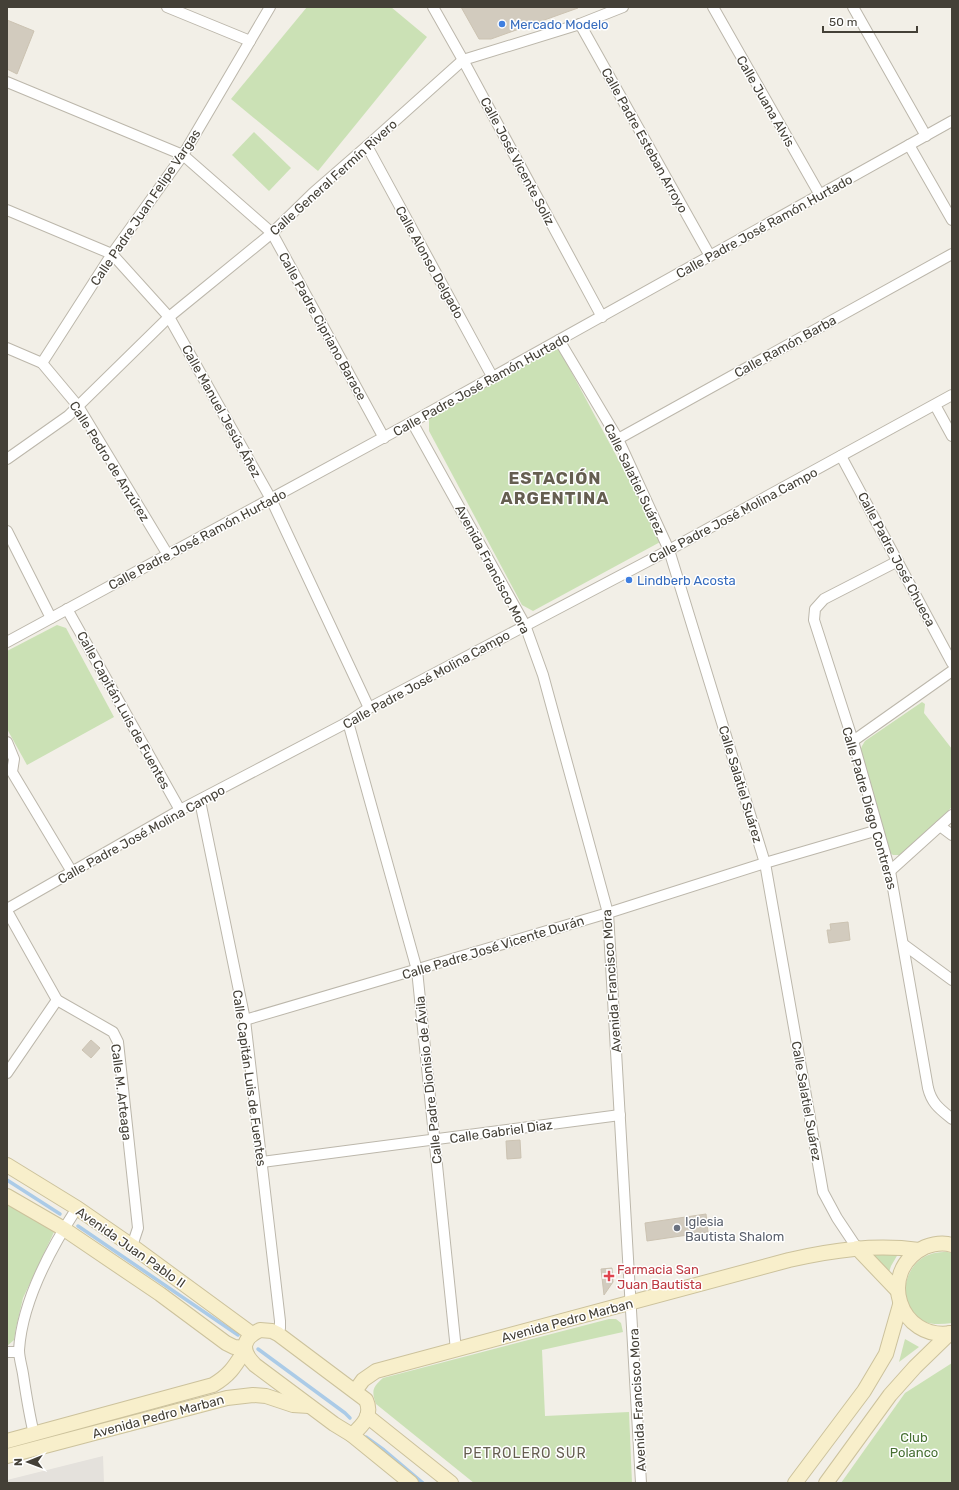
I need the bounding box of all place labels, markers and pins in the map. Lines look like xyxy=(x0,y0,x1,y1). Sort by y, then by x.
place label: Mercado Modelo xyxy=(510,17,609,32)
marker: Mercado Modelo xyxy=(497,19,507,29)
place label: Lindberb Acosta xyxy=(637,573,736,588)
marker: Lindberb Acosta xyxy=(624,575,634,585)
place label: Iglesia Bautista Shalom xyxy=(685,1214,784,1244)
marker: Iglesia Bautista Shalom xyxy=(672,1223,682,1233)
place label: Farmacia San Juan Bautista xyxy=(617,1262,702,1292)
marker: Farmacia San Juan Bautista xyxy=(604,1271,614,1281)

